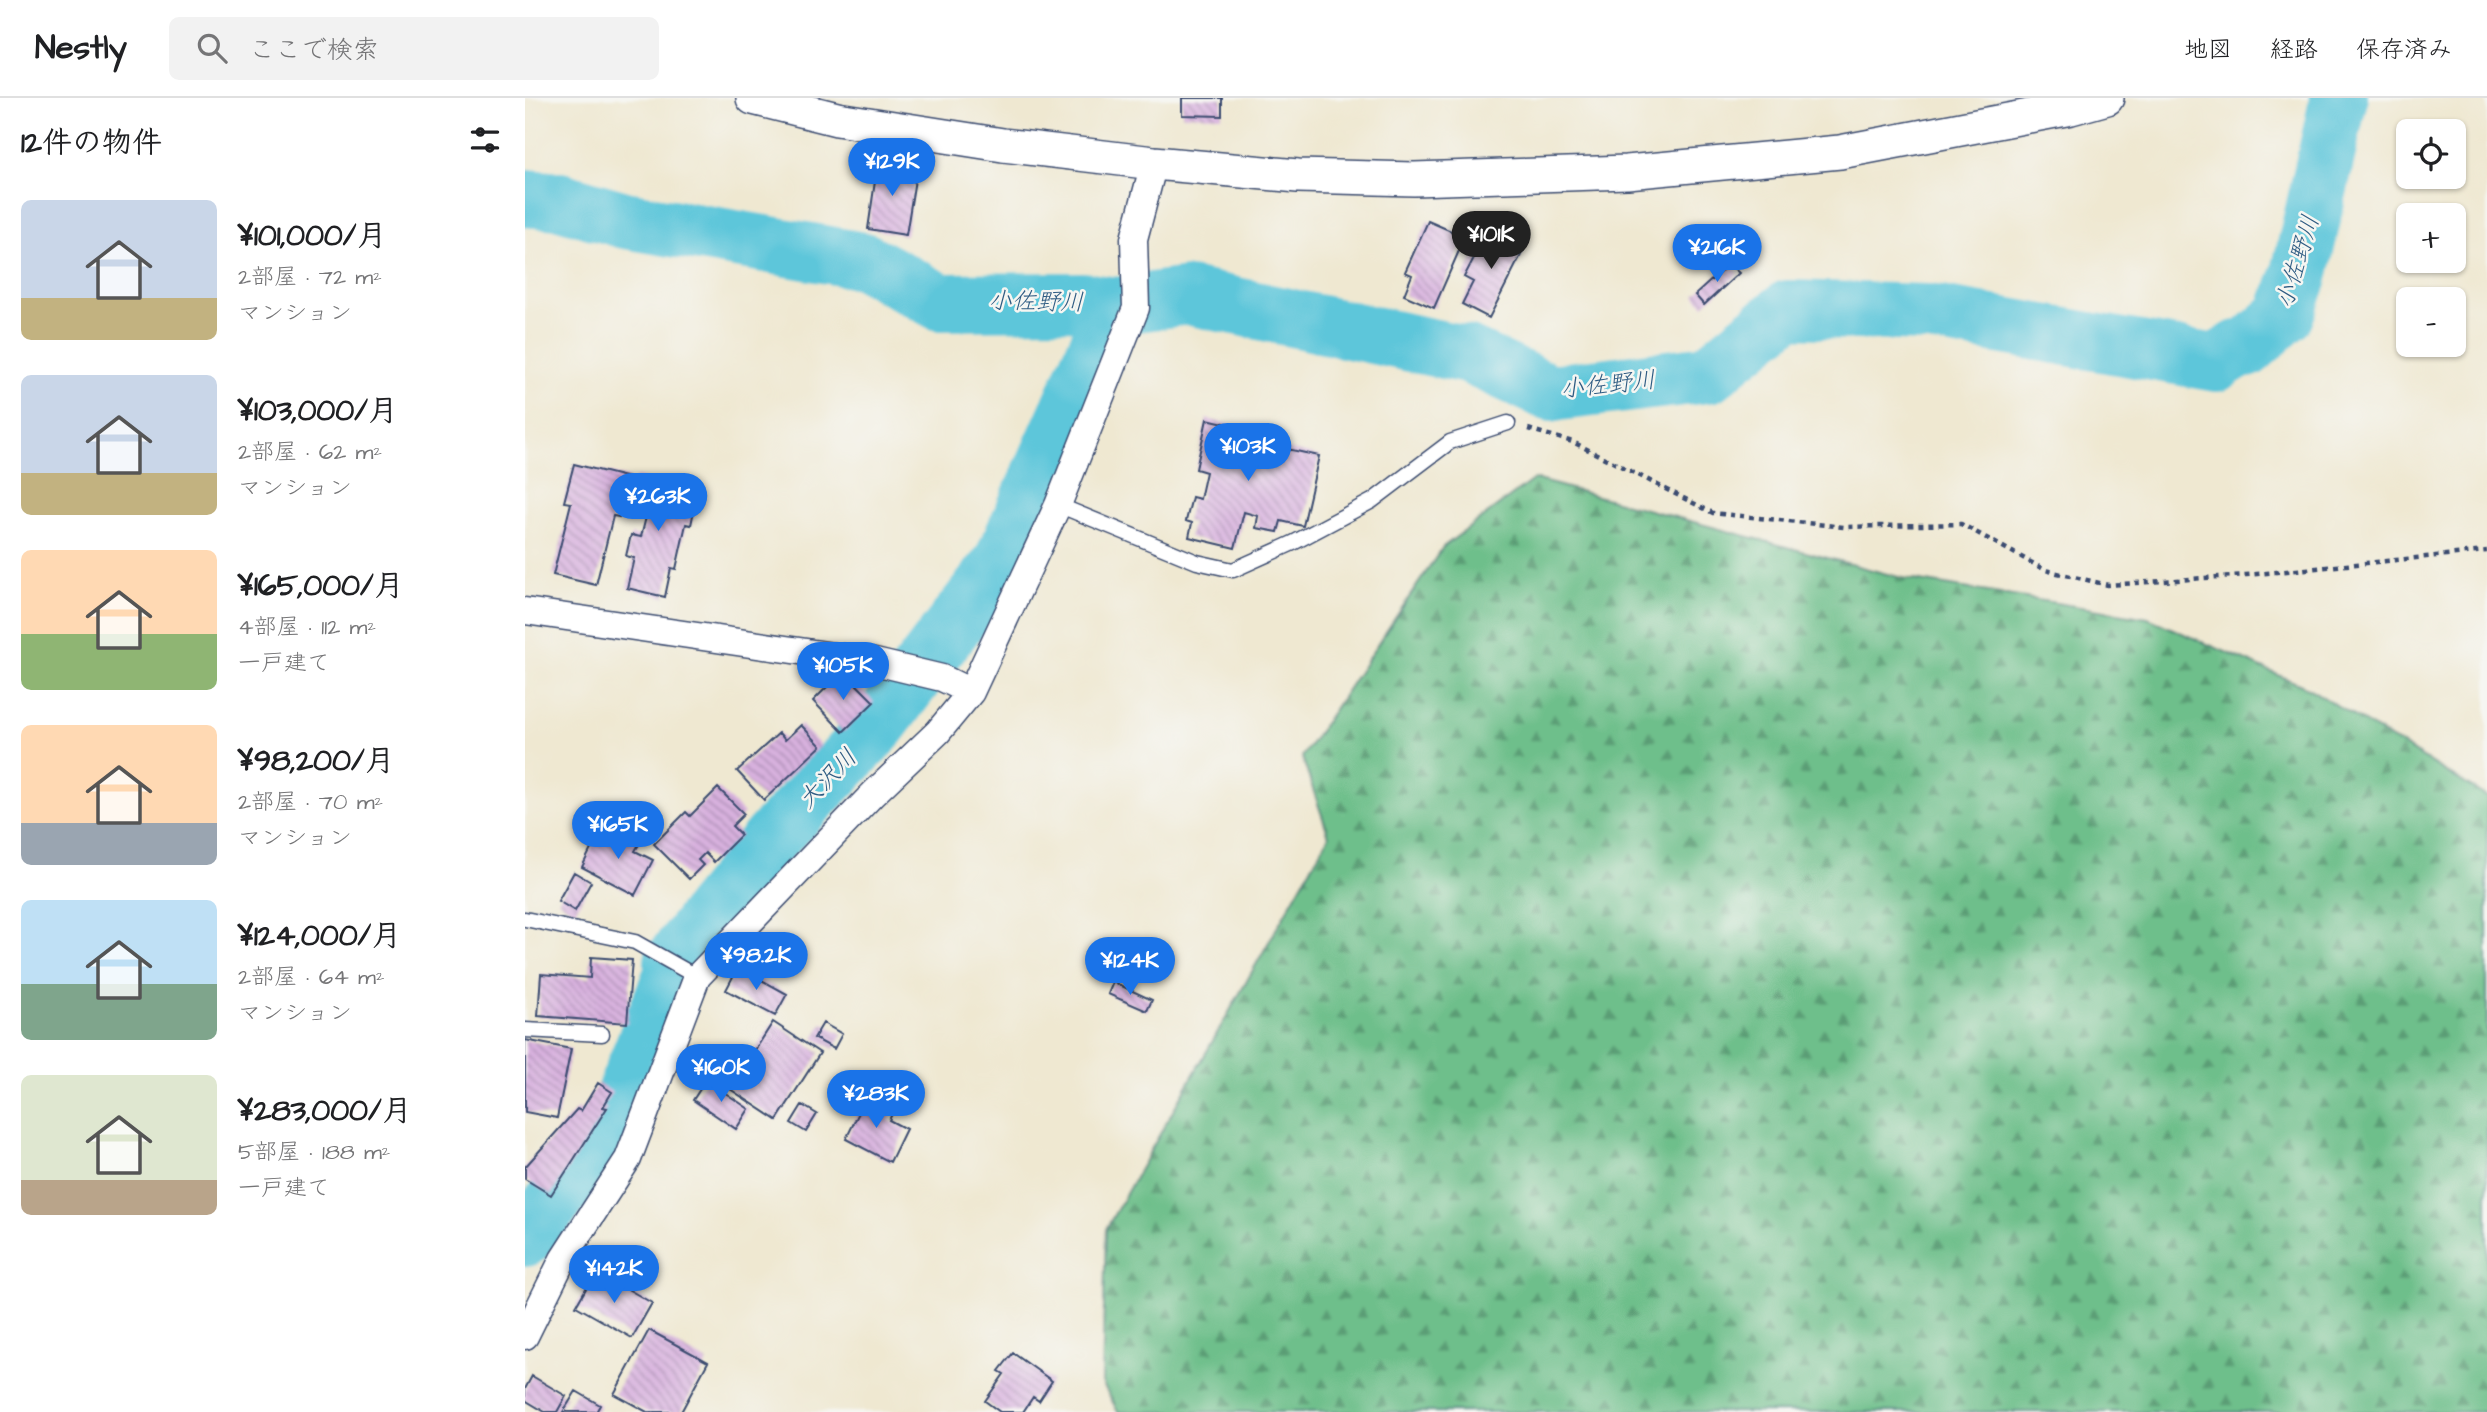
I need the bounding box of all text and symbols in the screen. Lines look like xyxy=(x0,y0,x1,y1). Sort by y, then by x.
search box xyxy=(169,17,659,80)
text: Nestly xyxy=(35,25,127,71)
icon: search xyxy=(193,29,231,67)
text: ここで検索 xyxy=(249,32,379,68)
text: 地図 xyxy=(2184,33,2232,67)
text: 経路 xyxy=(2270,33,2318,67)
text: 保存済み xyxy=(2356,33,2452,67)
map controls xyxy=(2396,119,2466,357)
button: locate xyxy=(2396,119,2466,189)
icon: filters xyxy=(466,121,504,159)
text: 12件の物件 xyxy=(21,122,162,164)
pin: ¥129K xyxy=(843,139,941,198)
text: ¥129K xyxy=(864,145,920,177)
button: + xyxy=(2396,203,2466,273)
water label: 小佐野川 xyxy=(2268,211,2328,313)
pin: ¥101K xyxy=(1442,212,1540,271)
text: ¥101,000/月 xyxy=(238,215,386,257)
text: ¥101K xyxy=(1468,218,1514,250)
pin: ¥216K xyxy=(1668,225,1766,284)
icon: home xyxy=(77,228,161,312)
text: ¥216K xyxy=(1689,231,1745,263)
text: 2部屋 · 72 m² xyxy=(238,261,382,293)
water label: 小佐野川 xyxy=(988,284,1084,320)
button: − xyxy=(2396,287,2466,357)
text: マンション xyxy=(238,297,352,329)
water label: 小佐野川 xyxy=(1558,363,1658,407)
text: ¥103,000/月 xyxy=(238,390,398,432)
icon: home xyxy=(77,403,161,487)
pin: ¥103K xyxy=(1199,424,1297,483)
text: ¥103K xyxy=(1220,430,1276,462)
text: 2部屋 · 62 m² xyxy=(238,436,382,468)
text: マンション xyxy=(238,472,352,504)
pin: ¥263K xyxy=(609,474,707,533)
text: ¥263K xyxy=(625,480,691,512)
text: ¥165,000/月 xyxy=(238,565,404,607)
icon: home xyxy=(77,578,161,662)
text: 4部屋 · 112 m² xyxy=(238,611,376,643)
pin: ¥105K xyxy=(794,642,892,702)
text: 一戸建て xyxy=(238,647,330,679)
text: ¥105K xyxy=(813,649,873,681)
text: ¥98,200/月 xyxy=(238,740,395,782)
water label: 大沢川 xyxy=(791,741,865,817)
icon: home xyxy=(77,753,161,837)
text: 2部屋 · 70 m² xyxy=(238,786,383,818)
pin: ¥165K xyxy=(569,802,667,861)
text: ¥165K xyxy=(588,808,648,840)
text: マンション xyxy=(238,822,352,854)
text: ¥124,000/月 xyxy=(238,915,401,957)
icon: home xyxy=(77,928,161,1012)
pin: ¥98.2K xyxy=(699,932,813,992)
pin: ¥124K xyxy=(1081,937,1179,997)
text: ¥98.2K xyxy=(721,939,791,971)
text: ¥124K xyxy=(1101,944,1159,976)
text: 2部屋 · 64 m² xyxy=(238,961,385,993)
text: マンション xyxy=(238,997,352,1029)
pin: ¥160K xyxy=(672,1044,770,1104)
text: ¥160K xyxy=(692,1051,750,1083)
pin: ¥283K xyxy=(827,1070,925,1130)
text: ¥283K xyxy=(843,1077,909,1109)
text: ¥283,000/月 xyxy=(238,1090,412,1132)
icon: home xyxy=(77,1103,161,1187)
text: 5部屋 · 188 m² xyxy=(238,1136,390,1168)
text: 一戸建て xyxy=(238,1172,330,1204)
pin: ¥142K xyxy=(565,1246,663,1305)
text: ¥142K xyxy=(585,1252,643,1284)

